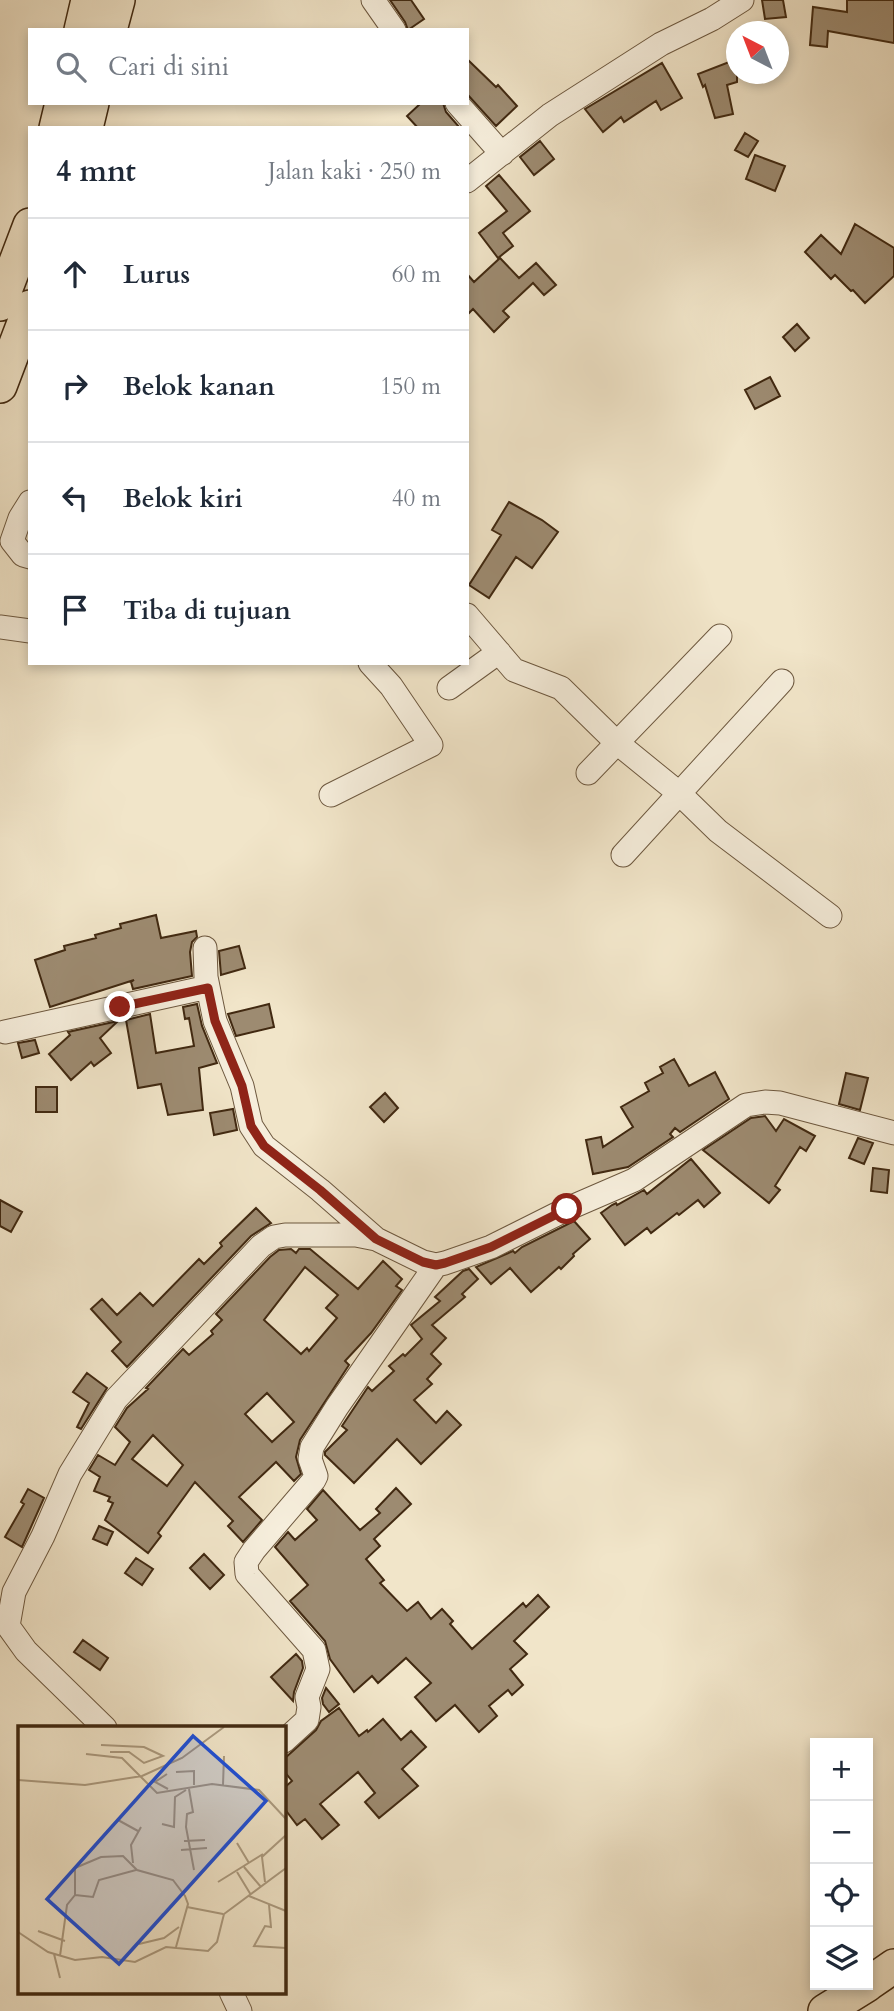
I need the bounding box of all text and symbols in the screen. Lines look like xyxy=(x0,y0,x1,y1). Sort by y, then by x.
north arrow xyxy=(726,21,789,84)
search box xyxy=(28,28,469,105)
icon: search xyxy=(52,48,90,86)
text: Cari di sini xyxy=(108,49,229,84)
text: 4 mnt xyxy=(56,151,136,192)
text: Jalan kaki · 250 m xyxy=(268,156,441,187)
icon: ahead xyxy=(56,255,94,293)
text: Lurus xyxy=(123,257,190,292)
text: 60 m xyxy=(392,259,441,290)
icon: right xyxy=(56,367,94,405)
text: Belok kanan xyxy=(123,369,275,404)
text: 150 m xyxy=(380,371,441,402)
icon: left xyxy=(56,479,94,517)
text: Belok kiri xyxy=(123,481,243,516)
text: 40 m xyxy=(392,483,441,514)
icon: arrive xyxy=(56,591,94,629)
text: Tiba di tujuan xyxy=(123,593,291,628)
route end xyxy=(104,991,135,1022)
route start xyxy=(551,1193,582,1224)
inset map xyxy=(18,1726,285,1994)
map controls xyxy=(810,1738,873,1990)
button: + xyxy=(810,1738,873,1801)
button: − xyxy=(810,1801,873,1864)
button: locate xyxy=(810,1864,873,1927)
button: layers xyxy=(810,1927,873,1990)

